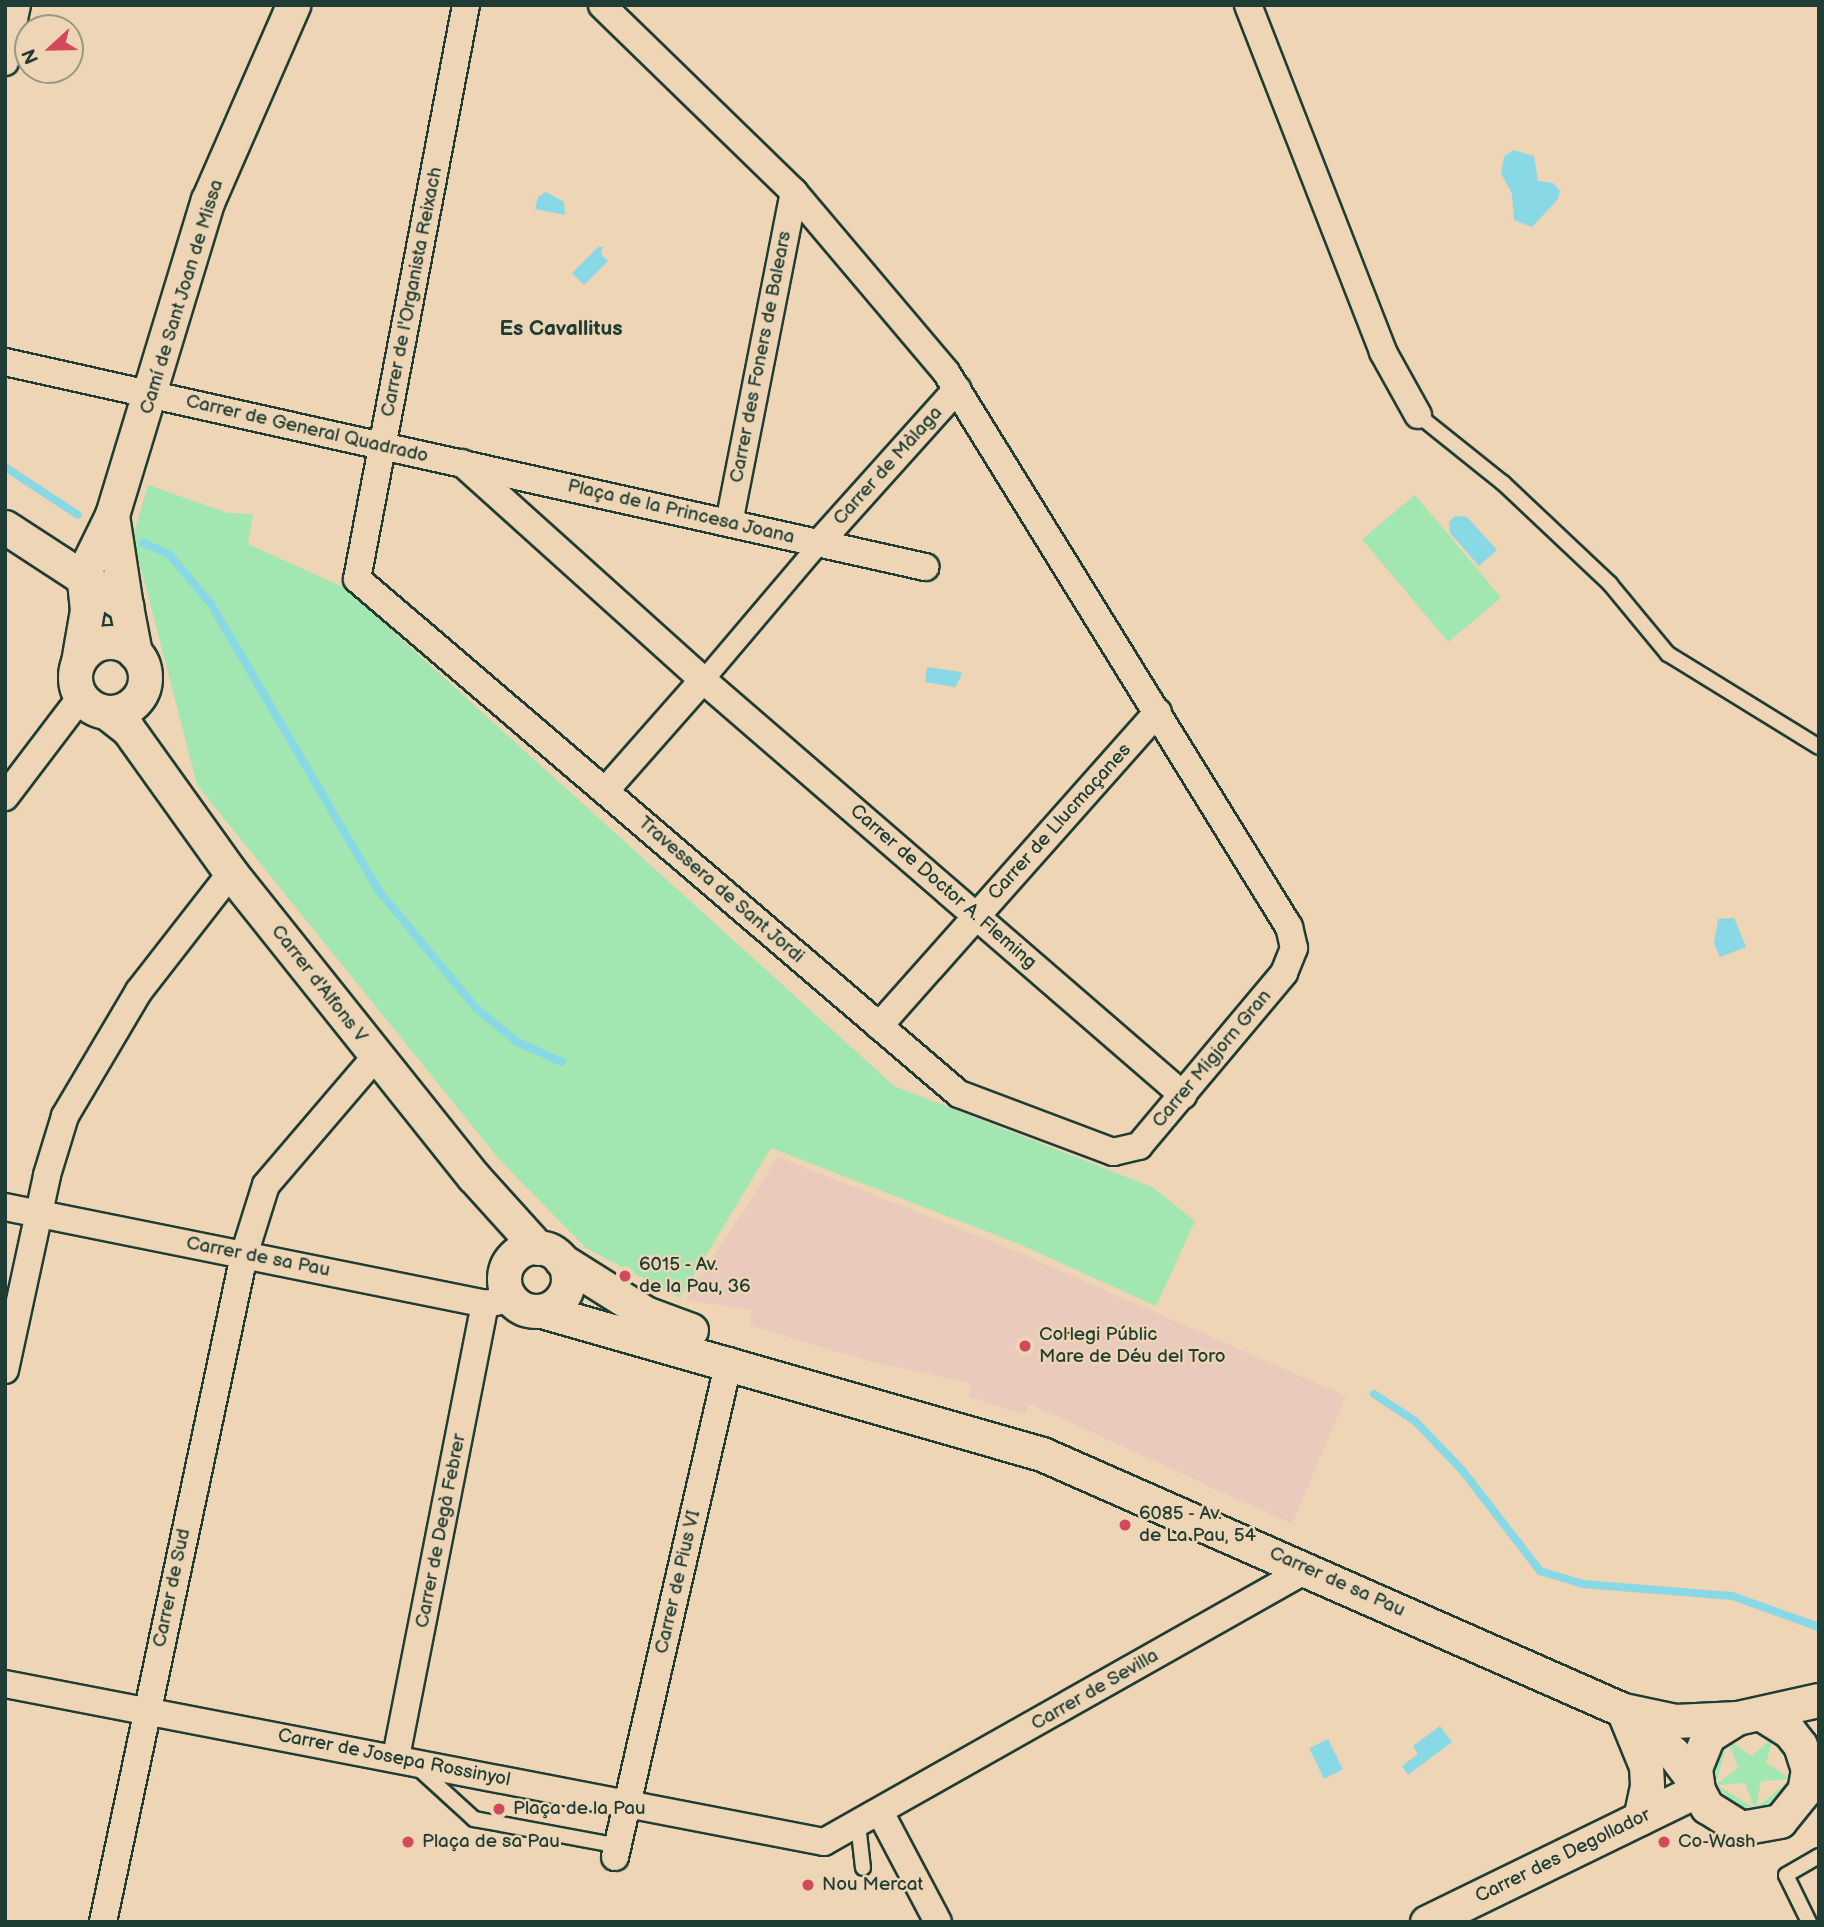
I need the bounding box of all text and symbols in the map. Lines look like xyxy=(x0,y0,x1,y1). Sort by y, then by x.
north arrow xyxy=(14,14,84,84)
text: N xyxy=(18,45,44,67)
street label: Carrer de l'Organista Reixach xyxy=(377,165,447,419)
street label: Camí de Sant Joan de Missa xyxy=(135,176,229,418)
street label: Carrer des Foners de Balears xyxy=(725,229,797,485)
district label: Es Cavallitus xyxy=(499,316,623,342)
street label: Carrer de General Quadrado xyxy=(184,390,430,468)
street label: Carrer de Màlaga xyxy=(829,402,947,530)
street label: Plaça de la Princesa Joana xyxy=(565,475,797,549)
street label: Carrer de Llucmaçanes xyxy=(984,739,1136,905)
street label: Carrer de Doctor A. Fleming xyxy=(845,800,1041,974)
street label: Travessera de Sant Jordi xyxy=(633,811,809,969)
street label: Carrer d'Alfons V xyxy=(266,920,372,1048)
street label: Carrer Migjorn Gran xyxy=(1148,985,1276,1133)
street label: Carrer de sa Pau xyxy=(184,1232,332,1282)
place label: 6015 - Av. de la Pau, 36 xyxy=(639,1254,751,1298)
marker: 6015 - Av. de la Pau, 36 xyxy=(617,1268,633,1284)
place label: Col·legi Públic Mare de Déu del Toro xyxy=(1039,1324,1226,1368)
marker: Col·legi Públic Mare de Déu del Toro xyxy=(1017,1338,1033,1354)
street label: Carrer de Degà Febrer xyxy=(411,1432,471,1630)
place label: 6085 - Av. de La Pau, 54 xyxy=(1139,1503,1256,1547)
street label: Carrer de Pius VI xyxy=(650,1508,706,1656)
marker: 6085 - Av. de La Pau, 54 xyxy=(1117,1517,1133,1533)
street label: Carrer de Sud xyxy=(148,1526,196,1650)
street label: Carrer de sa Pau xyxy=(1266,1542,1408,1622)
street label: Carrer de Sevilla xyxy=(1027,1644,1163,1736)
street label: Carrer de Josepa Rossinyol xyxy=(275,1724,513,1792)
place label: Plaça de la Pau xyxy=(513,1798,646,1820)
marker: Plaça de la Pau xyxy=(491,1801,507,1817)
street label: Carrer des Degollador xyxy=(1472,1804,1654,1908)
place label: Plaça de sa Pau xyxy=(422,1831,560,1853)
place label: Co-Wash xyxy=(1678,1831,1756,1853)
marker: Plaça de sa Pau xyxy=(400,1834,416,1850)
marker: Co-Wash xyxy=(1656,1834,1672,1850)
place label: Nou Mercat xyxy=(822,1874,923,1896)
marker: Nou Mercat xyxy=(800,1877,816,1893)

